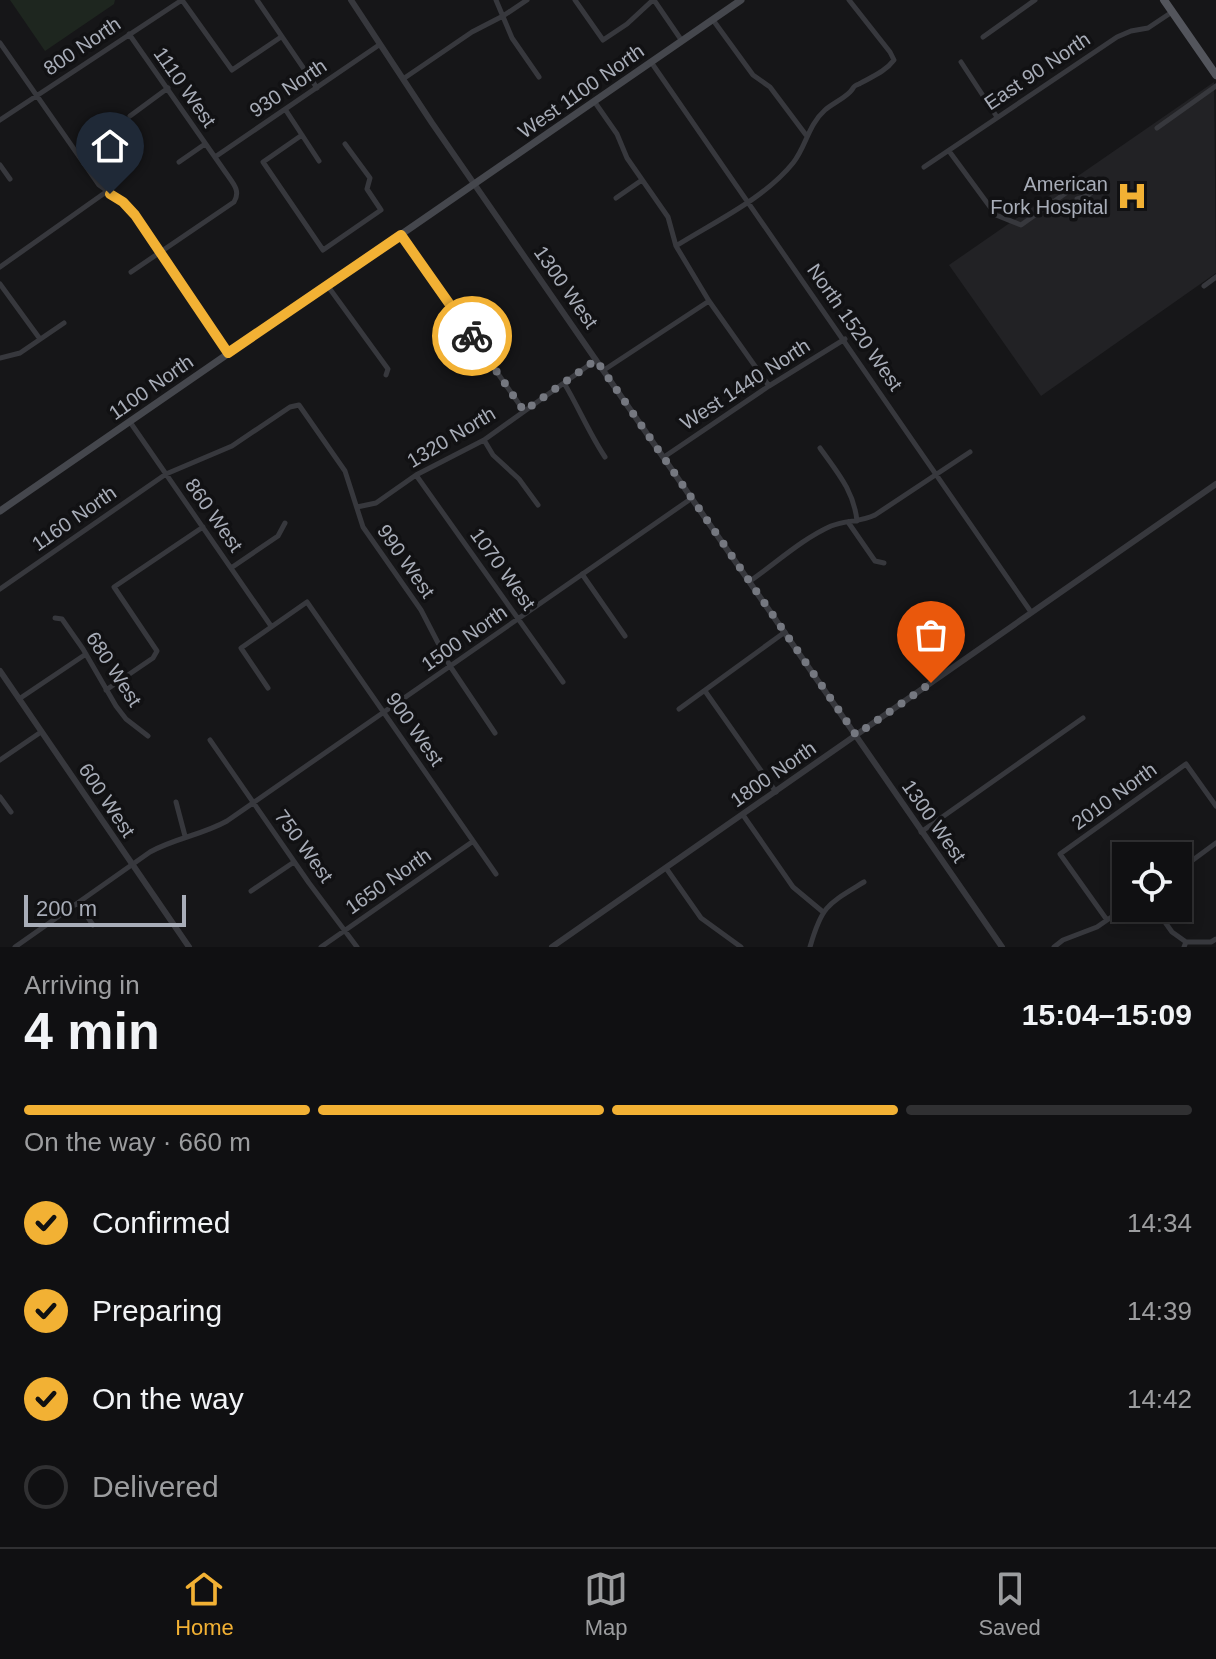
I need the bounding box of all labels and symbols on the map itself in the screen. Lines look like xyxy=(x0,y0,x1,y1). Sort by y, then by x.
street label: 800 North xyxy=(39,12,125,80)
street label: East 90 North xyxy=(980,28,1094,114)
street label: West 1100 North xyxy=(514,39,648,143)
street label: 1110 West xyxy=(150,43,221,131)
street label: 930 North xyxy=(245,54,331,122)
pin xyxy=(76,112,144,194)
place label: American Fork Hospital xyxy=(990,173,1108,218)
hospital icon: American Fork Hospital xyxy=(1115,179,1149,213)
street label: 1300 West xyxy=(530,242,603,333)
street label: North 1520 West xyxy=(803,259,907,395)
courier xyxy=(432,296,512,376)
street label: West 1440 North xyxy=(676,334,814,434)
street label: 1100 North xyxy=(105,350,197,424)
street label: 1320 North xyxy=(403,402,499,472)
street label: 860 West xyxy=(181,474,247,556)
street label: 1160 North xyxy=(28,481,120,555)
street label: 990 West xyxy=(373,520,439,602)
street label: 1070 West xyxy=(466,524,540,614)
street label: 1500 North xyxy=(417,601,511,675)
pin xyxy=(897,601,965,683)
street label: 680 West xyxy=(82,628,146,711)
street label: 900 West xyxy=(382,688,448,770)
street label: 1800 North xyxy=(726,737,820,811)
street label: 2010 North xyxy=(1068,758,1160,834)
street label: 600 West xyxy=(74,759,140,841)
street label: 1300 West xyxy=(898,776,971,867)
street label: 750 West xyxy=(270,806,338,887)
street label: 1650 North xyxy=(341,844,435,918)
scale bar xyxy=(24,891,186,927)

